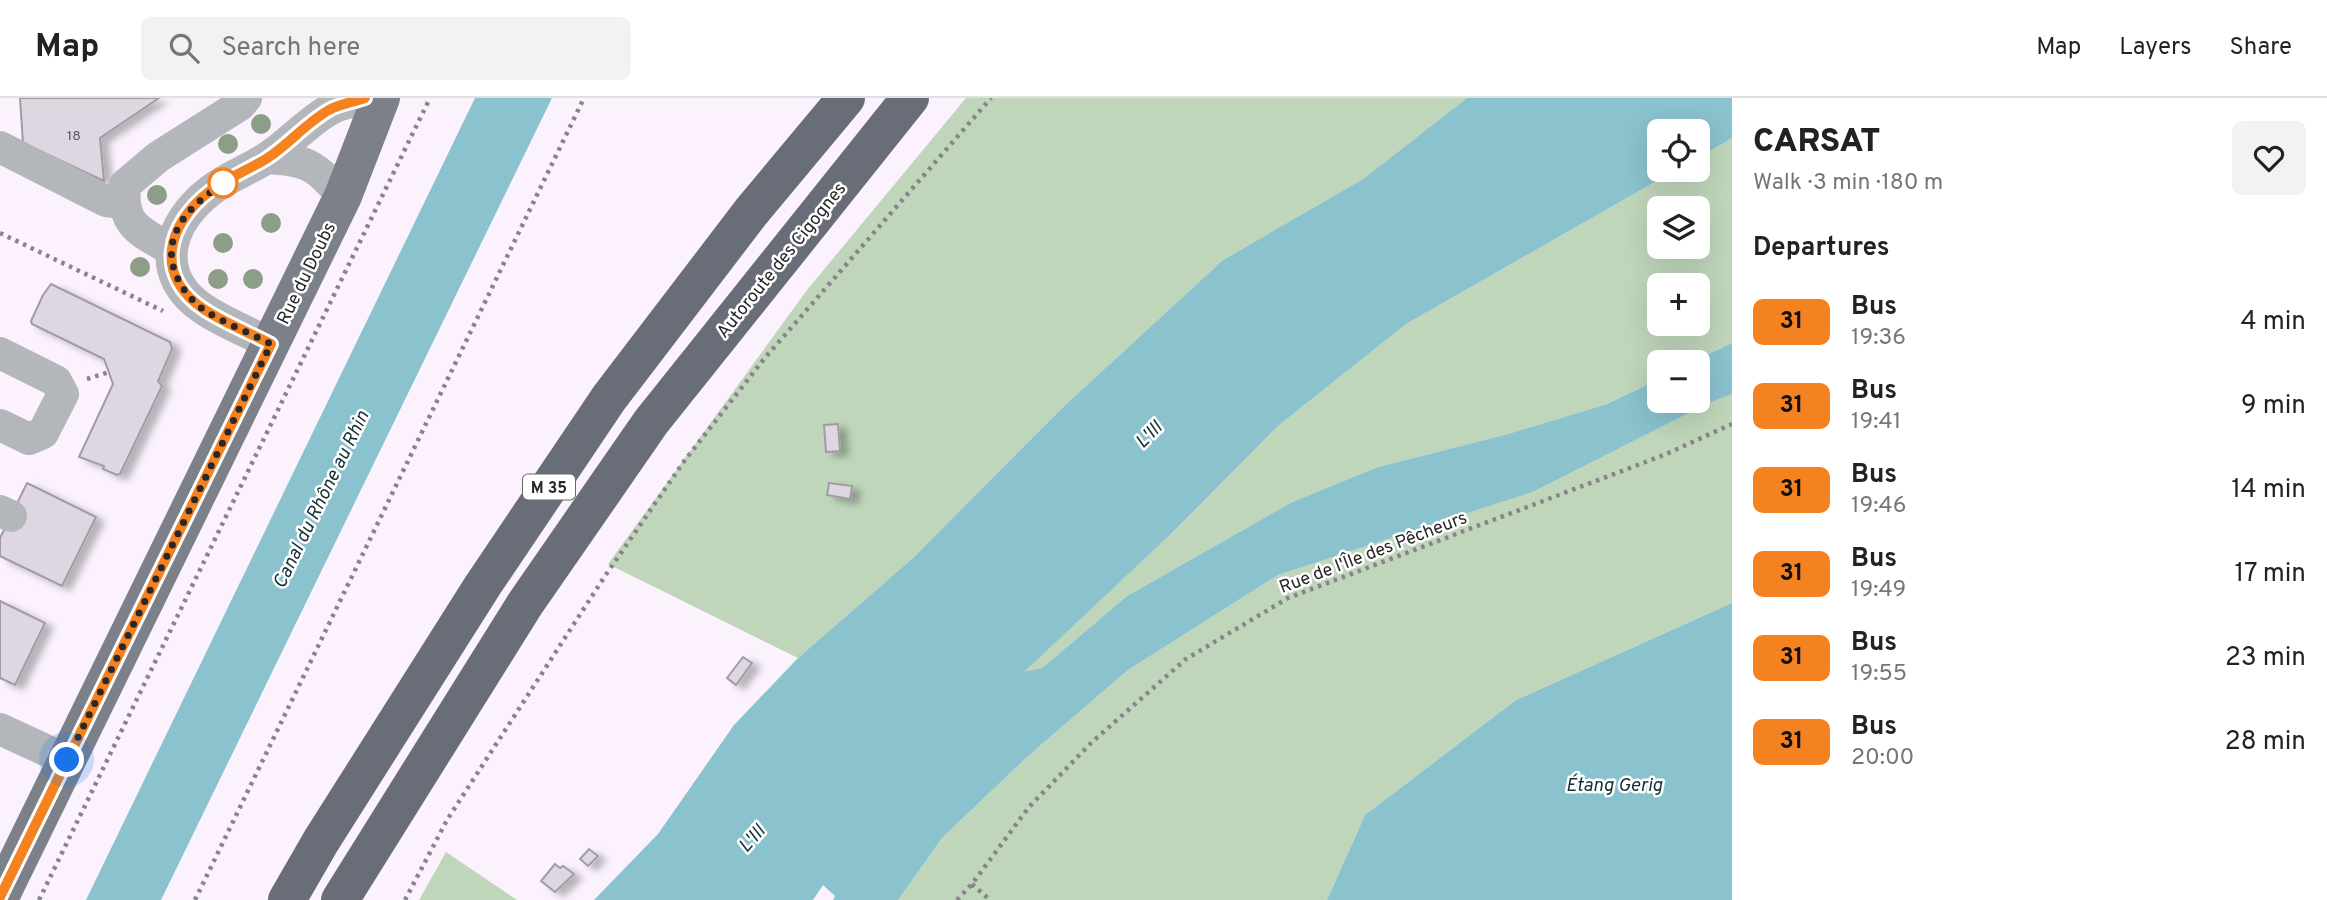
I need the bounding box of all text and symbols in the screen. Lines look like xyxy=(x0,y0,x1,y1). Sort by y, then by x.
search box xyxy=(141,17,631,80)
text: Map xyxy=(35,27,99,69)
icon: search xyxy=(165,29,203,67)
text: Search here xyxy=(221,32,360,65)
text: Map xyxy=(2036,33,2081,63)
text: Layers xyxy=(2119,33,2191,63)
text: Share xyxy=(2229,33,2292,63)
map controls xyxy=(1647,119,1710,413)
button: locate xyxy=(1647,119,1710,182)
button: heart xyxy=(2232,121,2306,195)
text: CARSAT xyxy=(1753,122,1880,164)
house number: 18 xyxy=(67,128,81,145)
unlabelled marker xyxy=(208,168,238,198)
text: Walk · 3 min · 180 m xyxy=(1753,169,1943,198)
street label: Autoroute des Cigognes xyxy=(712,178,852,343)
button: layers xyxy=(1647,196,1710,259)
street label: Rue du Doubs xyxy=(273,219,342,328)
text: Departures xyxy=(1753,232,1890,265)
button: + xyxy=(1647,273,1710,336)
text: Bus xyxy=(1851,291,1897,324)
text: 4 min xyxy=(2240,306,2306,339)
text: 31 xyxy=(1780,307,1803,337)
text: 19:36 xyxy=(1851,324,1906,353)
button: − xyxy=(1647,350,1710,413)
text: Bus xyxy=(1851,375,1897,408)
text: 9 min xyxy=(2241,390,2306,423)
text: 31 xyxy=(1780,391,1803,421)
water label: Canal du Rhône au Rhin xyxy=(268,406,376,593)
text: 19:41 xyxy=(1851,408,1901,437)
water label: L'Ill xyxy=(1131,416,1169,454)
text: Bus xyxy=(1851,459,1897,492)
road number: M 35 xyxy=(523,474,575,500)
text: 14 min xyxy=(2231,474,2306,507)
text: 31 xyxy=(1780,475,1803,505)
text: 19:46 xyxy=(1851,492,1907,521)
street label: Rue de l'Île des Pêcheurs xyxy=(1276,505,1471,600)
text: Bus xyxy=(1851,543,1897,576)
text: 17 min xyxy=(2234,558,2306,591)
text: 31 xyxy=(1780,559,1803,589)
text: 19:49 xyxy=(1851,576,1906,605)
text: Bus xyxy=(1851,627,1897,660)
text: 23 min xyxy=(2225,642,2306,675)
text: 31 xyxy=(1780,643,1803,673)
text: 19:55 xyxy=(1851,660,1907,689)
text: Bus xyxy=(1851,711,1897,744)
text: 28 min xyxy=(2225,726,2306,759)
text: 31 xyxy=(1780,727,1803,757)
your location xyxy=(49,742,84,777)
text: 20:00 xyxy=(1851,744,1914,773)
water label: Étang Gerig xyxy=(1566,773,1663,798)
water label: L'Ill xyxy=(734,820,772,858)

